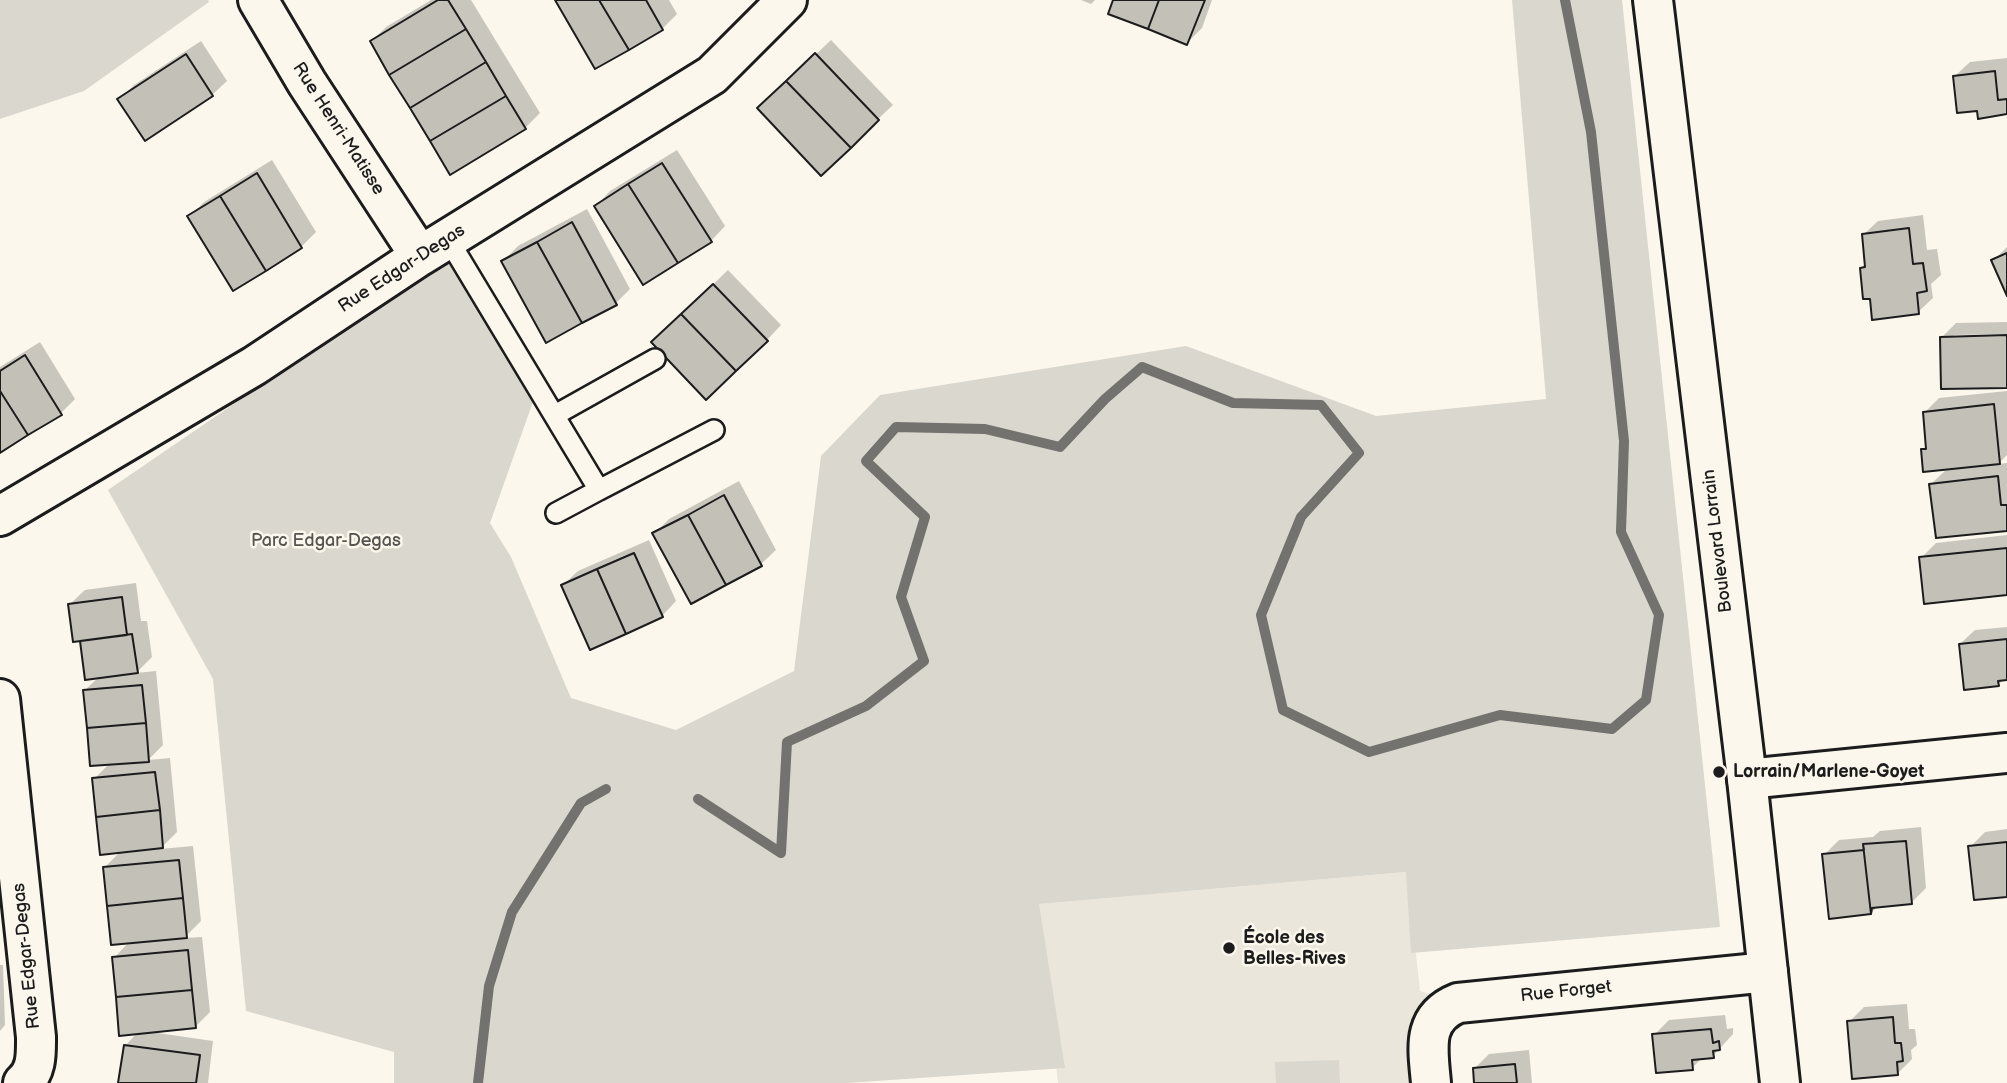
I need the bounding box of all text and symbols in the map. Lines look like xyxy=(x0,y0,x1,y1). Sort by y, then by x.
street label: Rue Henri-Matisse xyxy=(287,59,389,199)
street label: Rue Edgar-Degas xyxy=(335,220,469,318)
street label: Boulevard Lorrain xyxy=(1699,468,1737,614)
park label: Parc Edgar-Degas xyxy=(251,530,401,552)
place label: Lorrain/Marlene-Goyet xyxy=(1733,761,1924,783)
marker: Lorrain/Marlene-Goyet xyxy=(1711,764,1727,780)
street label: Rue Edgar-Degas xyxy=(9,882,45,1030)
place label: École des Belles-Rives xyxy=(1243,927,1346,970)
marker: École des Belles-Rives xyxy=(1221,940,1237,956)
street label: Rue Forget xyxy=(1519,976,1613,1008)

